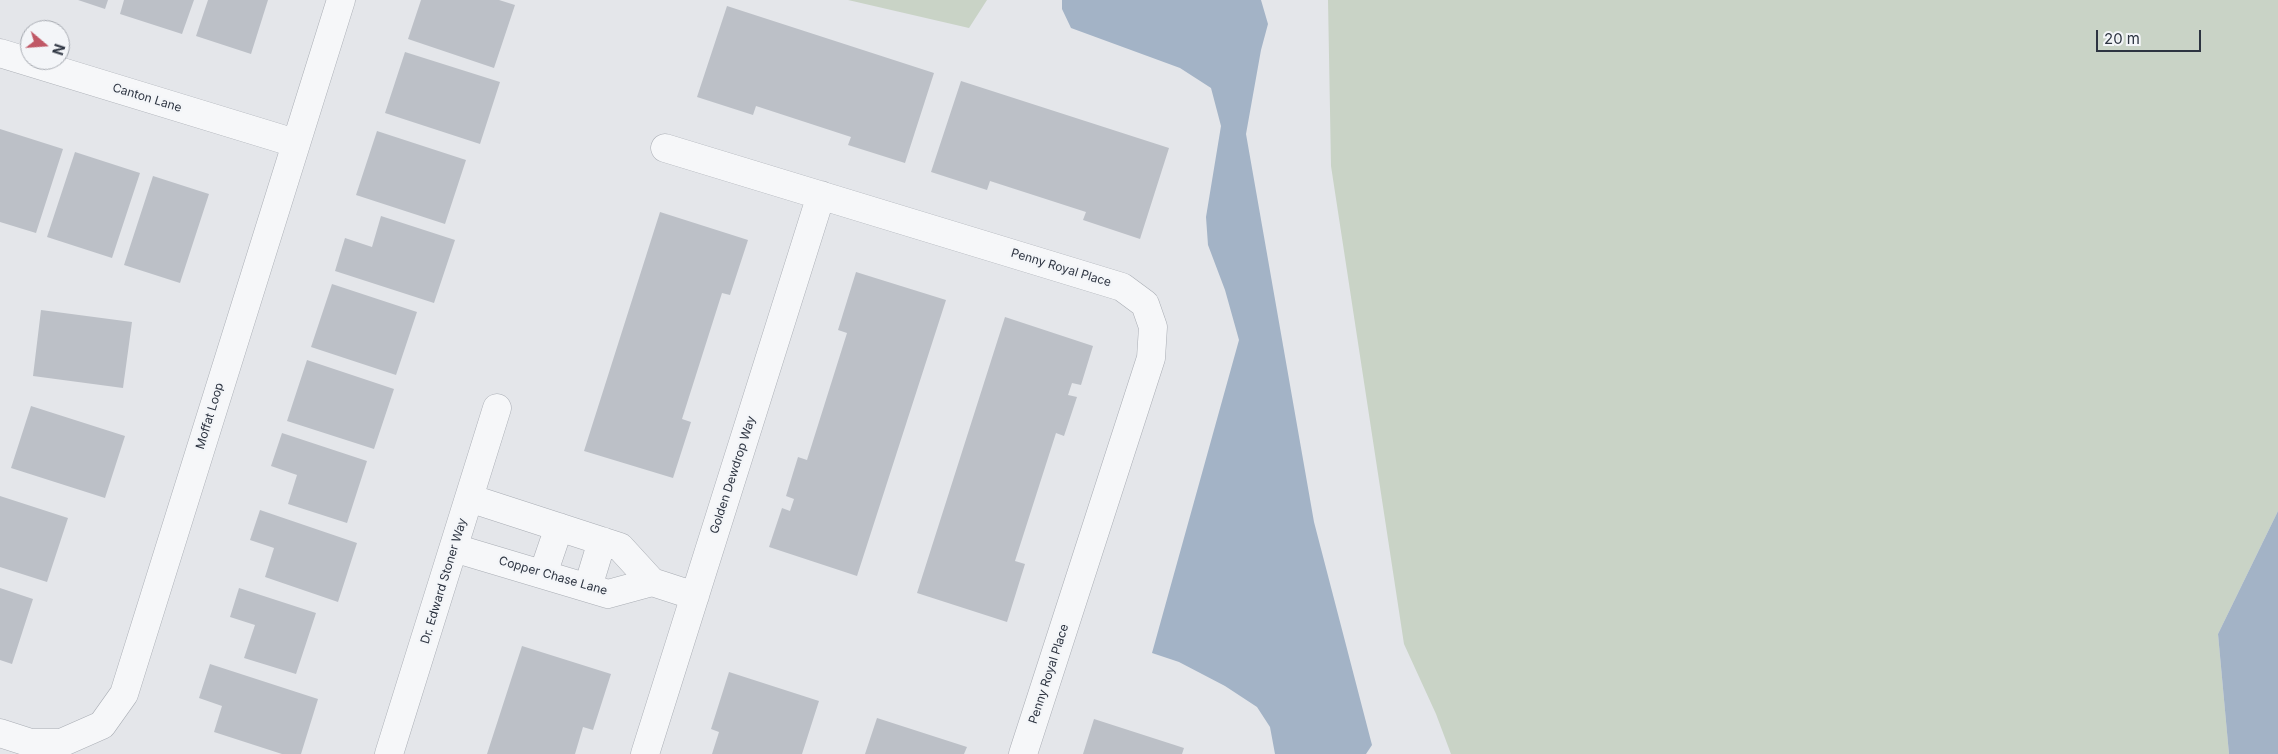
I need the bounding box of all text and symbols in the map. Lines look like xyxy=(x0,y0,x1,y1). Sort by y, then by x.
north arrow xyxy=(20,20,70,70)
scale bar xyxy=(2098,20,2203,52)
text: 20 m xyxy=(2104,29,2140,48)
text: N xyxy=(49,42,69,57)
street label: Canton Lane xyxy=(111,81,183,115)
street label: Penny Royal Place xyxy=(1009,246,1113,290)
street label: Moffat Loop xyxy=(193,381,227,451)
street label: Golden Dewdrop Way xyxy=(707,414,759,536)
street label: Dr. Edward Stoner Way xyxy=(418,516,470,646)
street label: Copper Chase Lane xyxy=(497,554,609,598)
street label: Penny Royal Place xyxy=(1026,622,1072,726)

